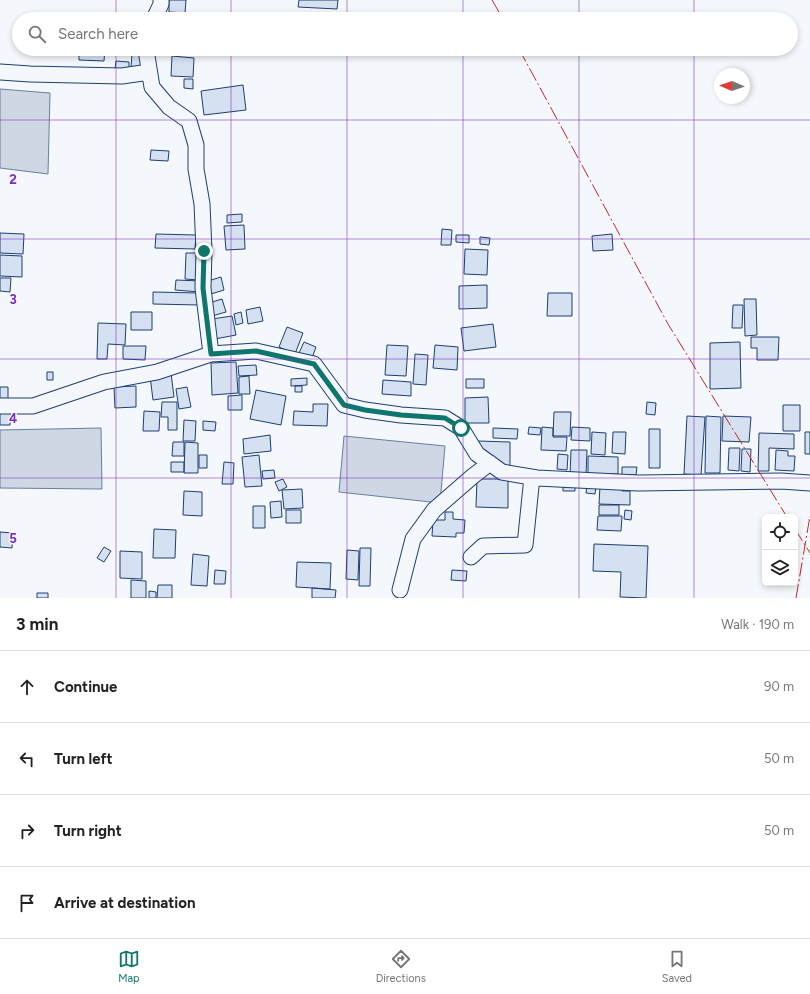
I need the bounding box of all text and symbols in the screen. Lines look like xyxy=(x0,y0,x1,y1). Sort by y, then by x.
search box xyxy=(12,12,798,56)
icon: search xyxy=(26,23,48,45)
text: Search here xyxy=(58,25,138,43)
north arrow xyxy=(714,68,750,104)
text: 2 xyxy=(9,172,17,187)
route end xyxy=(195,242,213,260)
text: 3 xyxy=(9,292,17,307)
text: 4 xyxy=(9,411,17,426)
route start xyxy=(452,419,470,437)
map controls xyxy=(762,514,798,586)
button: locate xyxy=(762,514,798,550)
text: 5 xyxy=(9,531,17,546)
button: layers xyxy=(762,550,798,586)
text: 3 min xyxy=(16,614,58,634)
text: Walk · 190 m xyxy=(721,617,794,632)
icon: ahead xyxy=(16,676,38,698)
text: Continue xyxy=(54,678,117,696)
text: 90 m xyxy=(764,679,794,694)
icon: left xyxy=(16,748,38,770)
text: Turn left xyxy=(54,750,112,768)
text: 50 m xyxy=(764,751,794,766)
icon: right xyxy=(16,820,38,842)
text: Turn right xyxy=(54,822,122,840)
text: 50 m xyxy=(764,823,794,838)
icon: arrive xyxy=(16,892,38,914)
text: Arrive at destination xyxy=(54,894,195,912)
tab: Map xyxy=(118,948,140,985)
tab: Directions xyxy=(376,948,426,985)
tab: Saved xyxy=(662,948,692,985)

